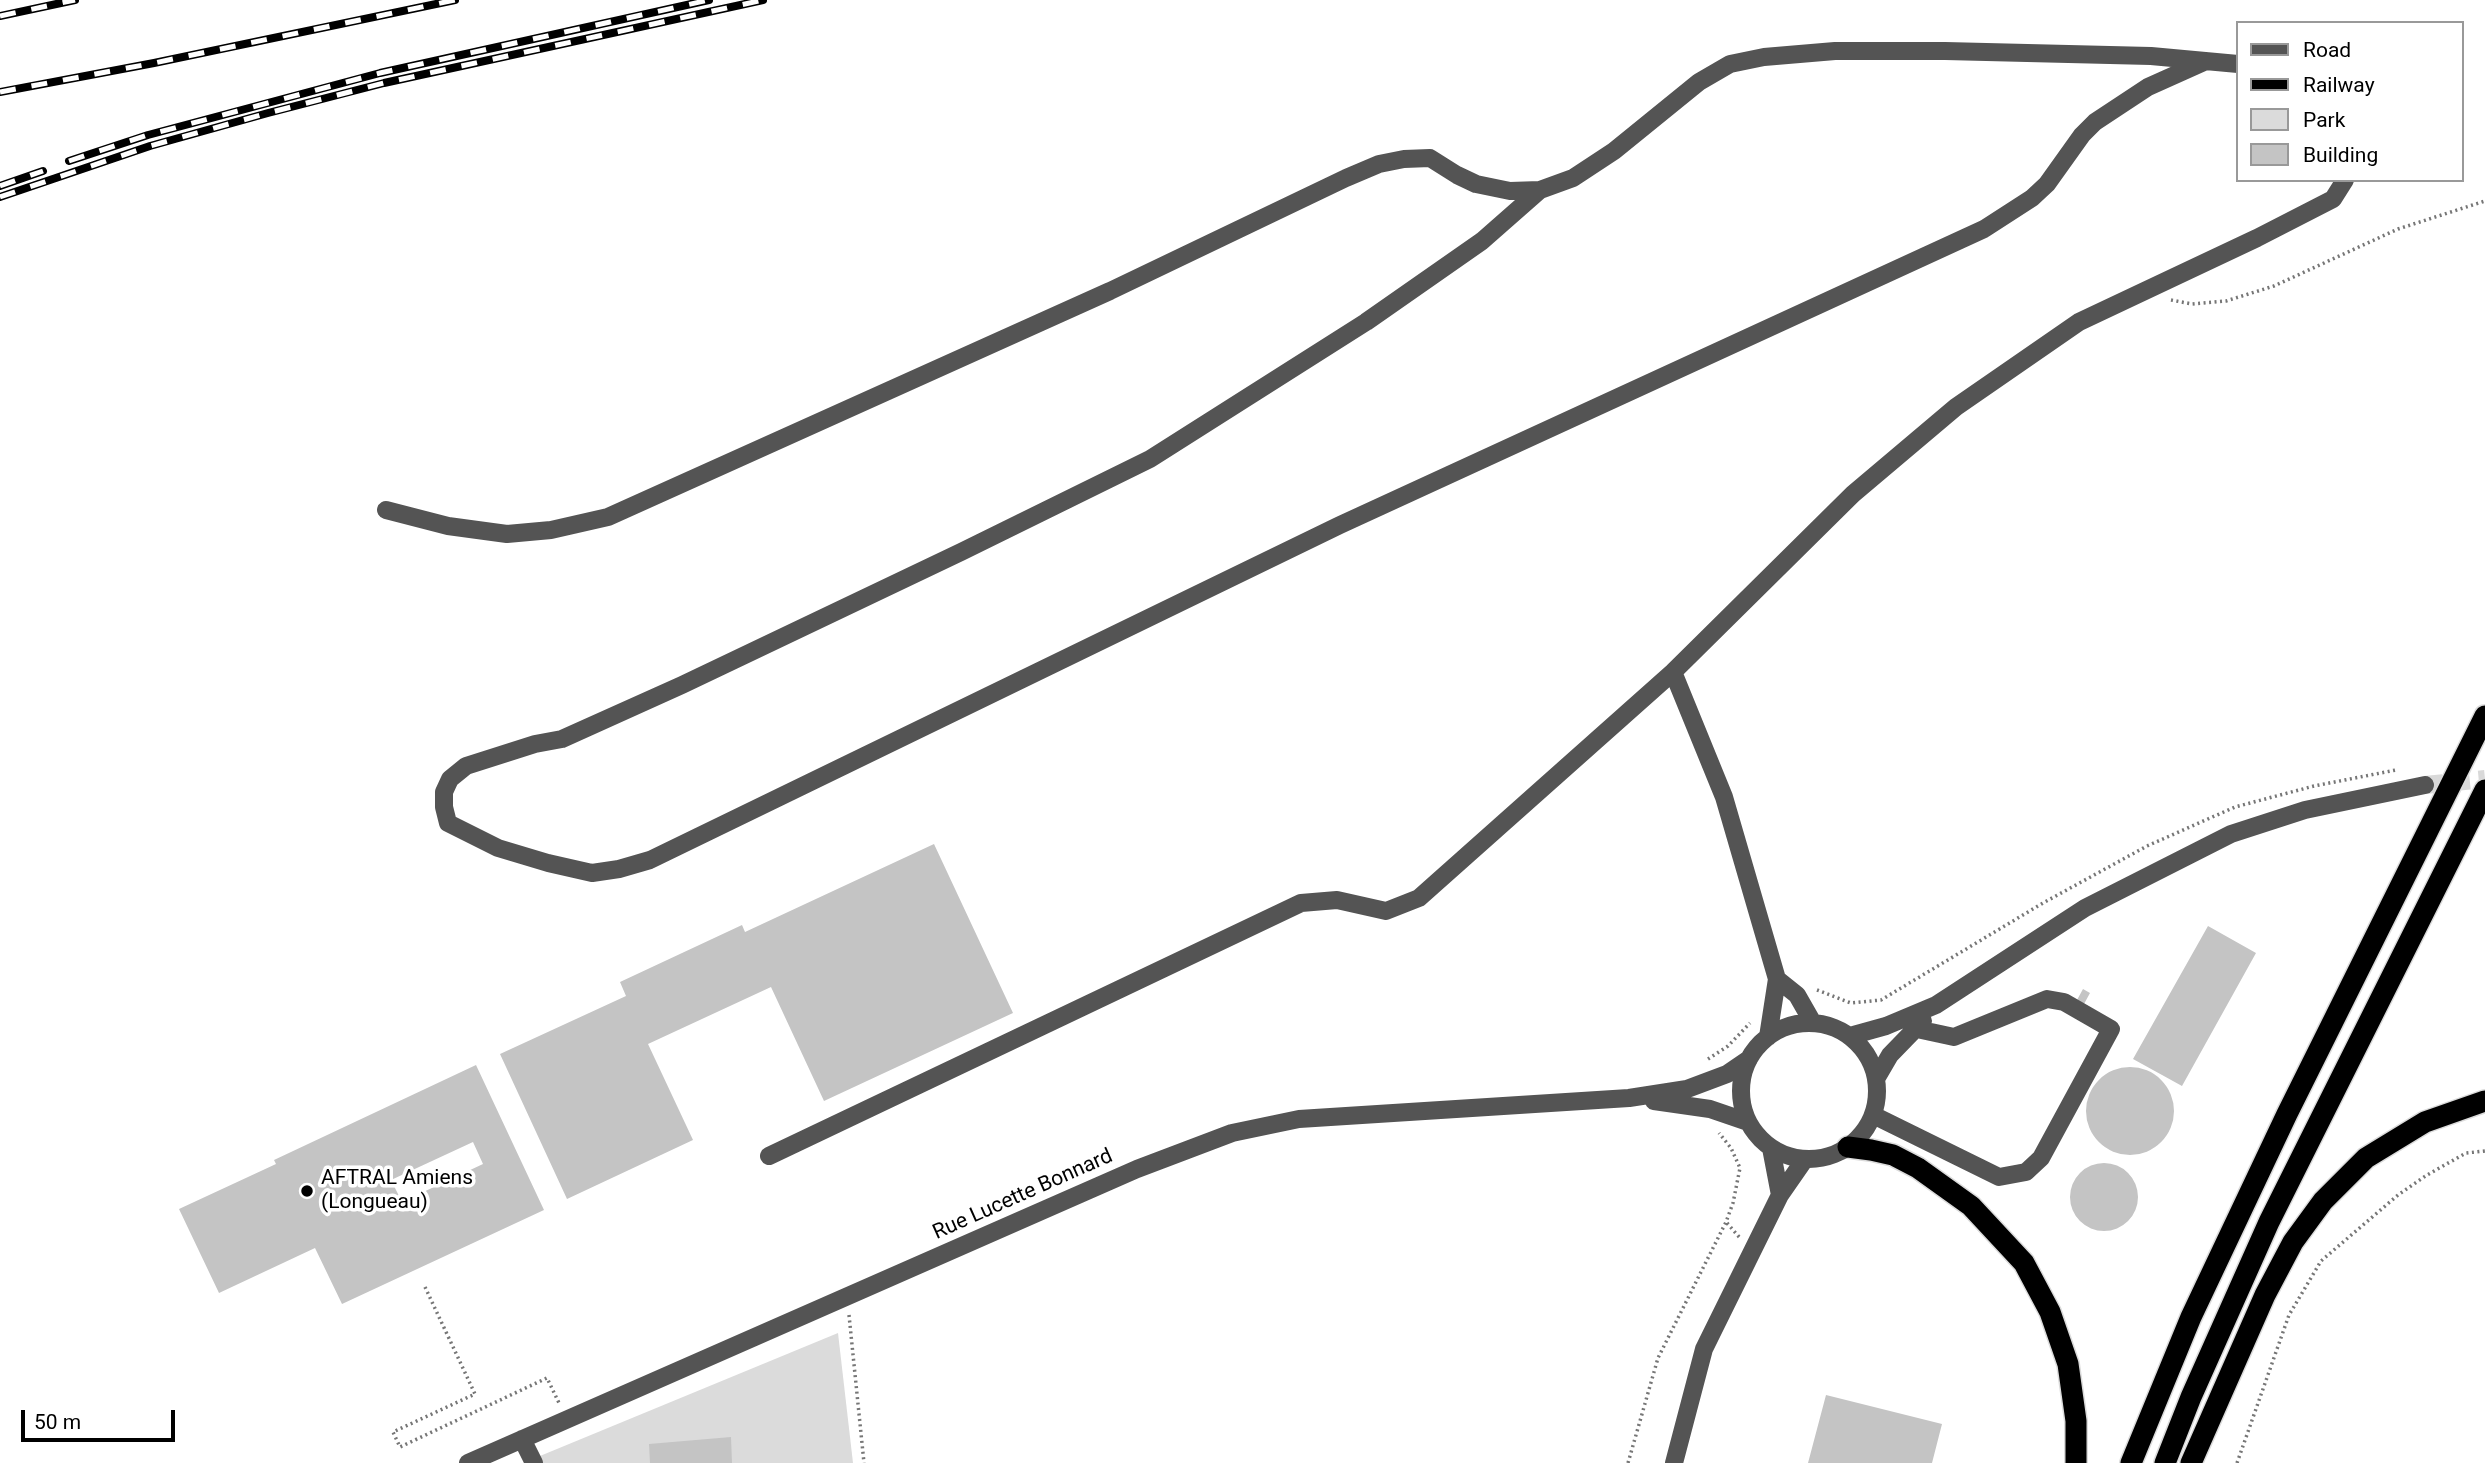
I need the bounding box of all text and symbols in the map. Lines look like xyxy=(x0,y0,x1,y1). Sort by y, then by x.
legend xyxy=(2236,21,2464,182)
text: Road xyxy=(2303,38,2351,62)
text: Railway xyxy=(2303,73,2375,97)
text: Park xyxy=(2303,108,2345,132)
text: Building xyxy=(2303,143,2378,167)
street label: Rue Lucette Bonnard xyxy=(929,1144,1117,1246)
place label: AFTRAL Amiens (Longueau) xyxy=(321,1166,473,1216)
marker: AFTRAL Amiens (Longueau) xyxy=(299,1183,315,1199)
scale bar xyxy=(24,1396,178,1440)
text: 50 m xyxy=(34,1410,81,1434)

